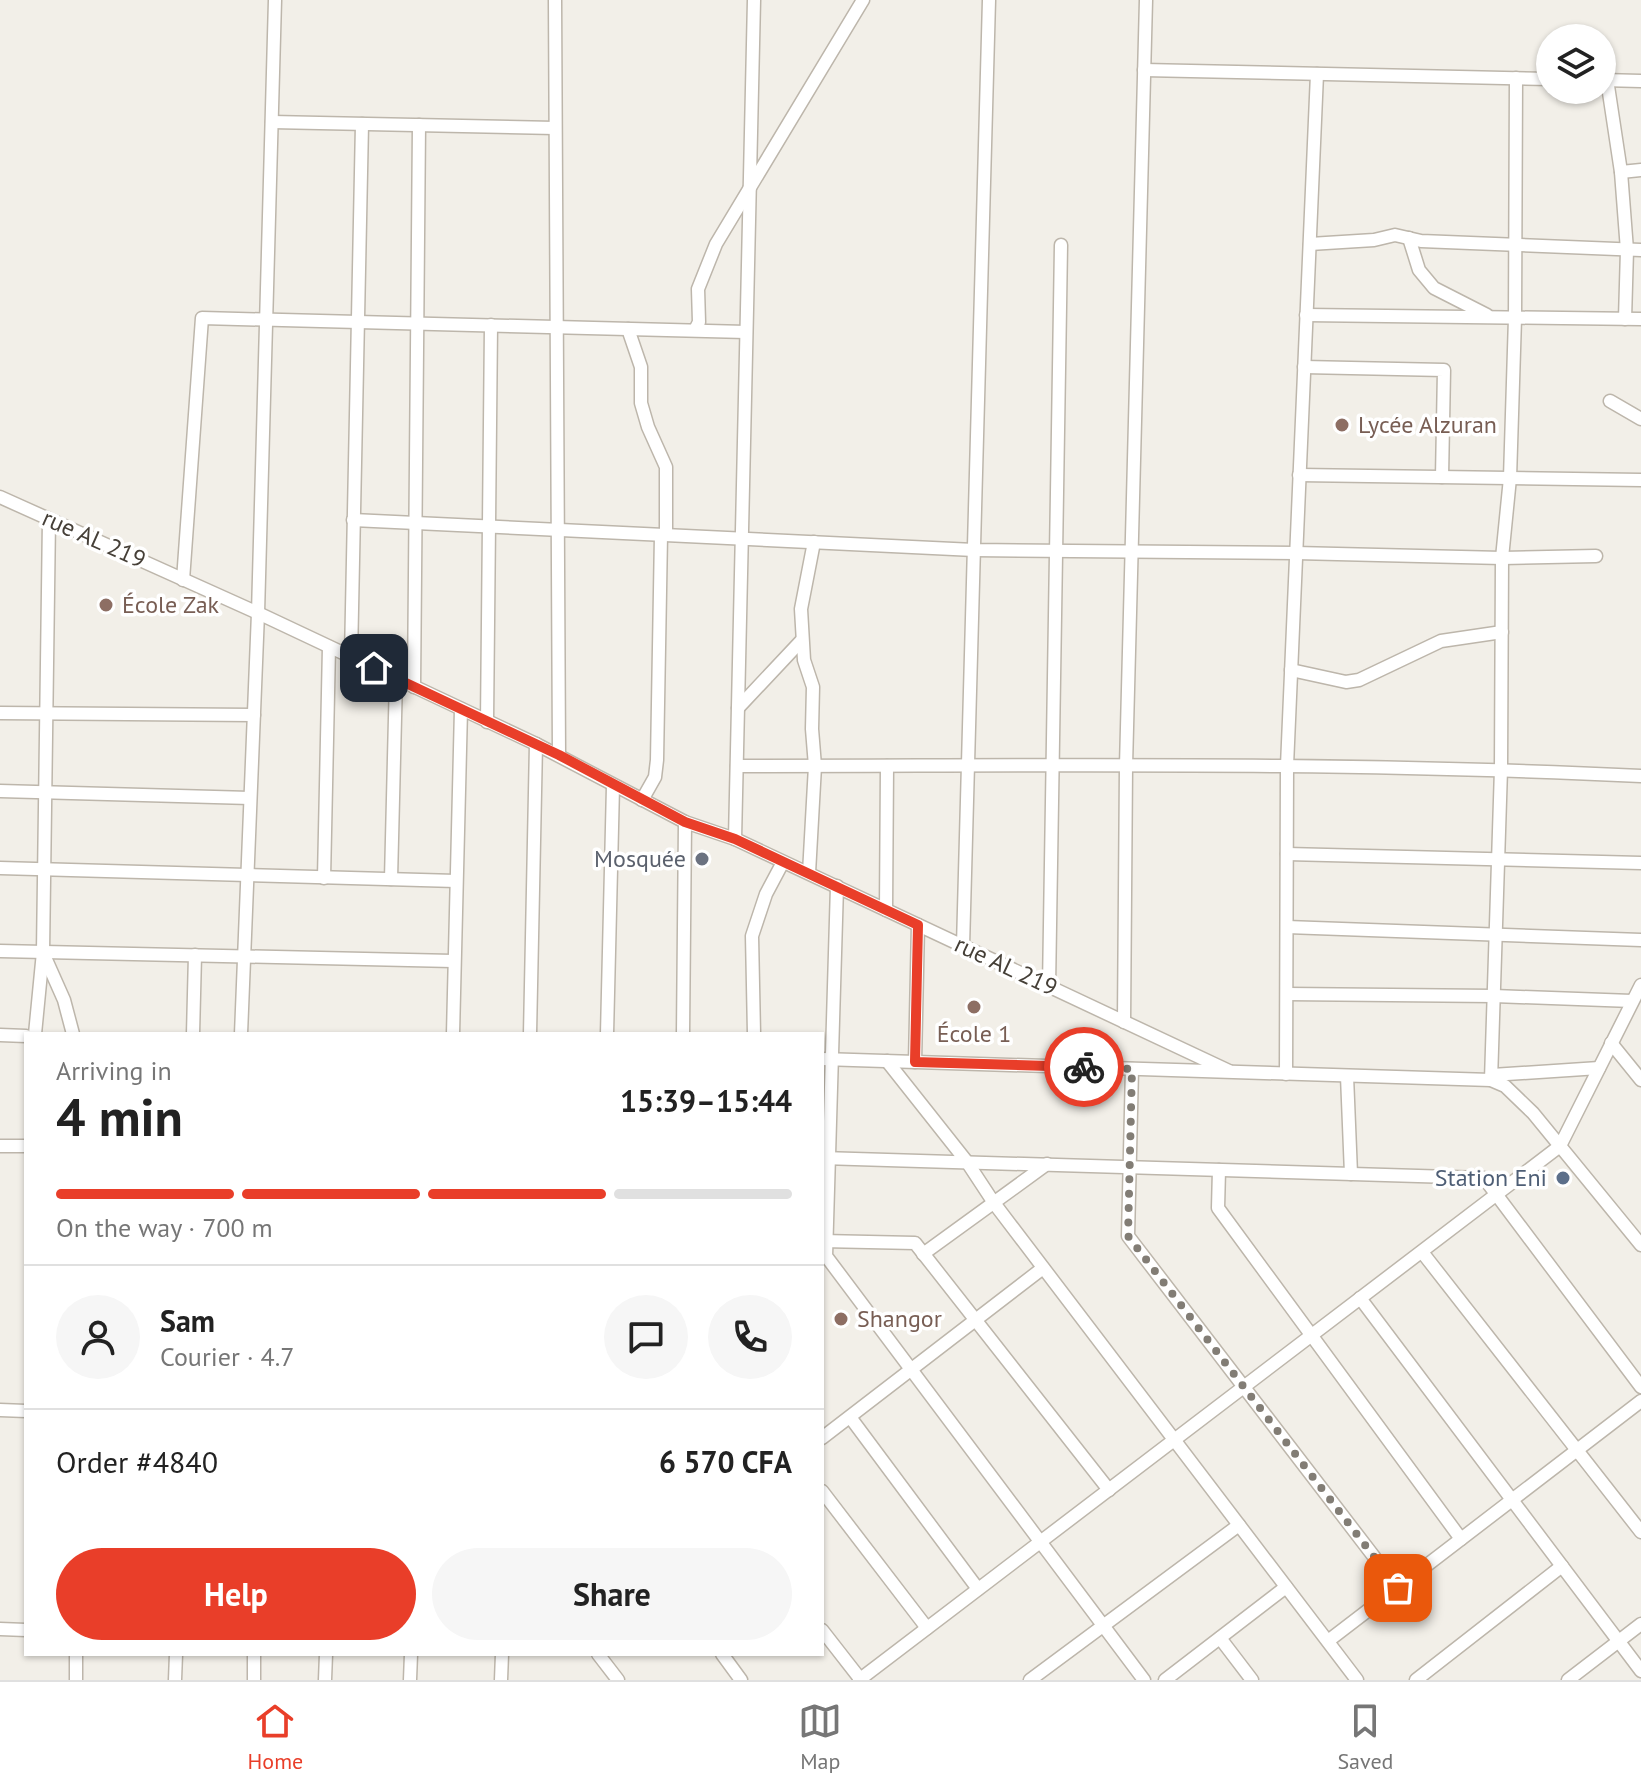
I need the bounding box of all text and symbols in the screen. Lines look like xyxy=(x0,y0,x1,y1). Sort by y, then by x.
map controls xyxy=(1536,24,1616,104)
button: layers xyxy=(1536,24,1616,104)
place label: Lycée Alzuran xyxy=(1358,409,1497,440)
marker: Lycée Alzuran xyxy=(1333,416,1351,434)
street label: rue AL 219 xyxy=(38,502,151,575)
place label: École Zak xyxy=(122,589,220,620)
marker: École Zak xyxy=(97,596,115,614)
pin xyxy=(340,634,408,702)
icon: home xyxy=(352,646,396,690)
place label: Mosquée xyxy=(594,843,686,874)
marker: Mosquée xyxy=(693,850,711,868)
street label: rue AL 219 xyxy=(950,928,1063,1003)
marker: École 1 xyxy=(965,998,983,1016)
place label: École 1 xyxy=(937,1018,1011,1049)
courier xyxy=(1044,1027,1124,1107)
icon: bike xyxy=(1062,1045,1106,1089)
text: Arriving in xyxy=(56,1054,172,1087)
text: 15:39–15:44 xyxy=(620,1081,792,1120)
text: 4 min xyxy=(56,1083,183,1150)
place label: Station Eni xyxy=(1435,1162,1547,1193)
marker: Station Eni xyxy=(1554,1169,1572,1187)
text: On the way · 700 m xyxy=(56,1211,273,1244)
button: person xyxy=(56,1295,140,1379)
button: chat xyxy=(604,1295,688,1379)
button: phone xyxy=(708,1295,792,1379)
text: Sam xyxy=(160,1301,215,1340)
place label: Shangor xyxy=(857,1303,942,1334)
marker: Shangor xyxy=(832,1310,850,1328)
text: Courier · 4.7 xyxy=(160,1340,294,1373)
text: Order #4840 xyxy=(56,1442,218,1481)
text: 6 570 CFA xyxy=(659,1442,792,1481)
button: Help xyxy=(56,1548,416,1640)
button: Share xyxy=(432,1548,792,1640)
pin xyxy=(1364,1554,1432,1622)
icon: bag xyxy=(1376,1566,1420,1610)
tab: Home xyxy=(248,1699,303,1775)
tab: Map xyxy=(798,1699,842,1775)
tab: Saved xyxy=(1337,1699,1393,1775)

